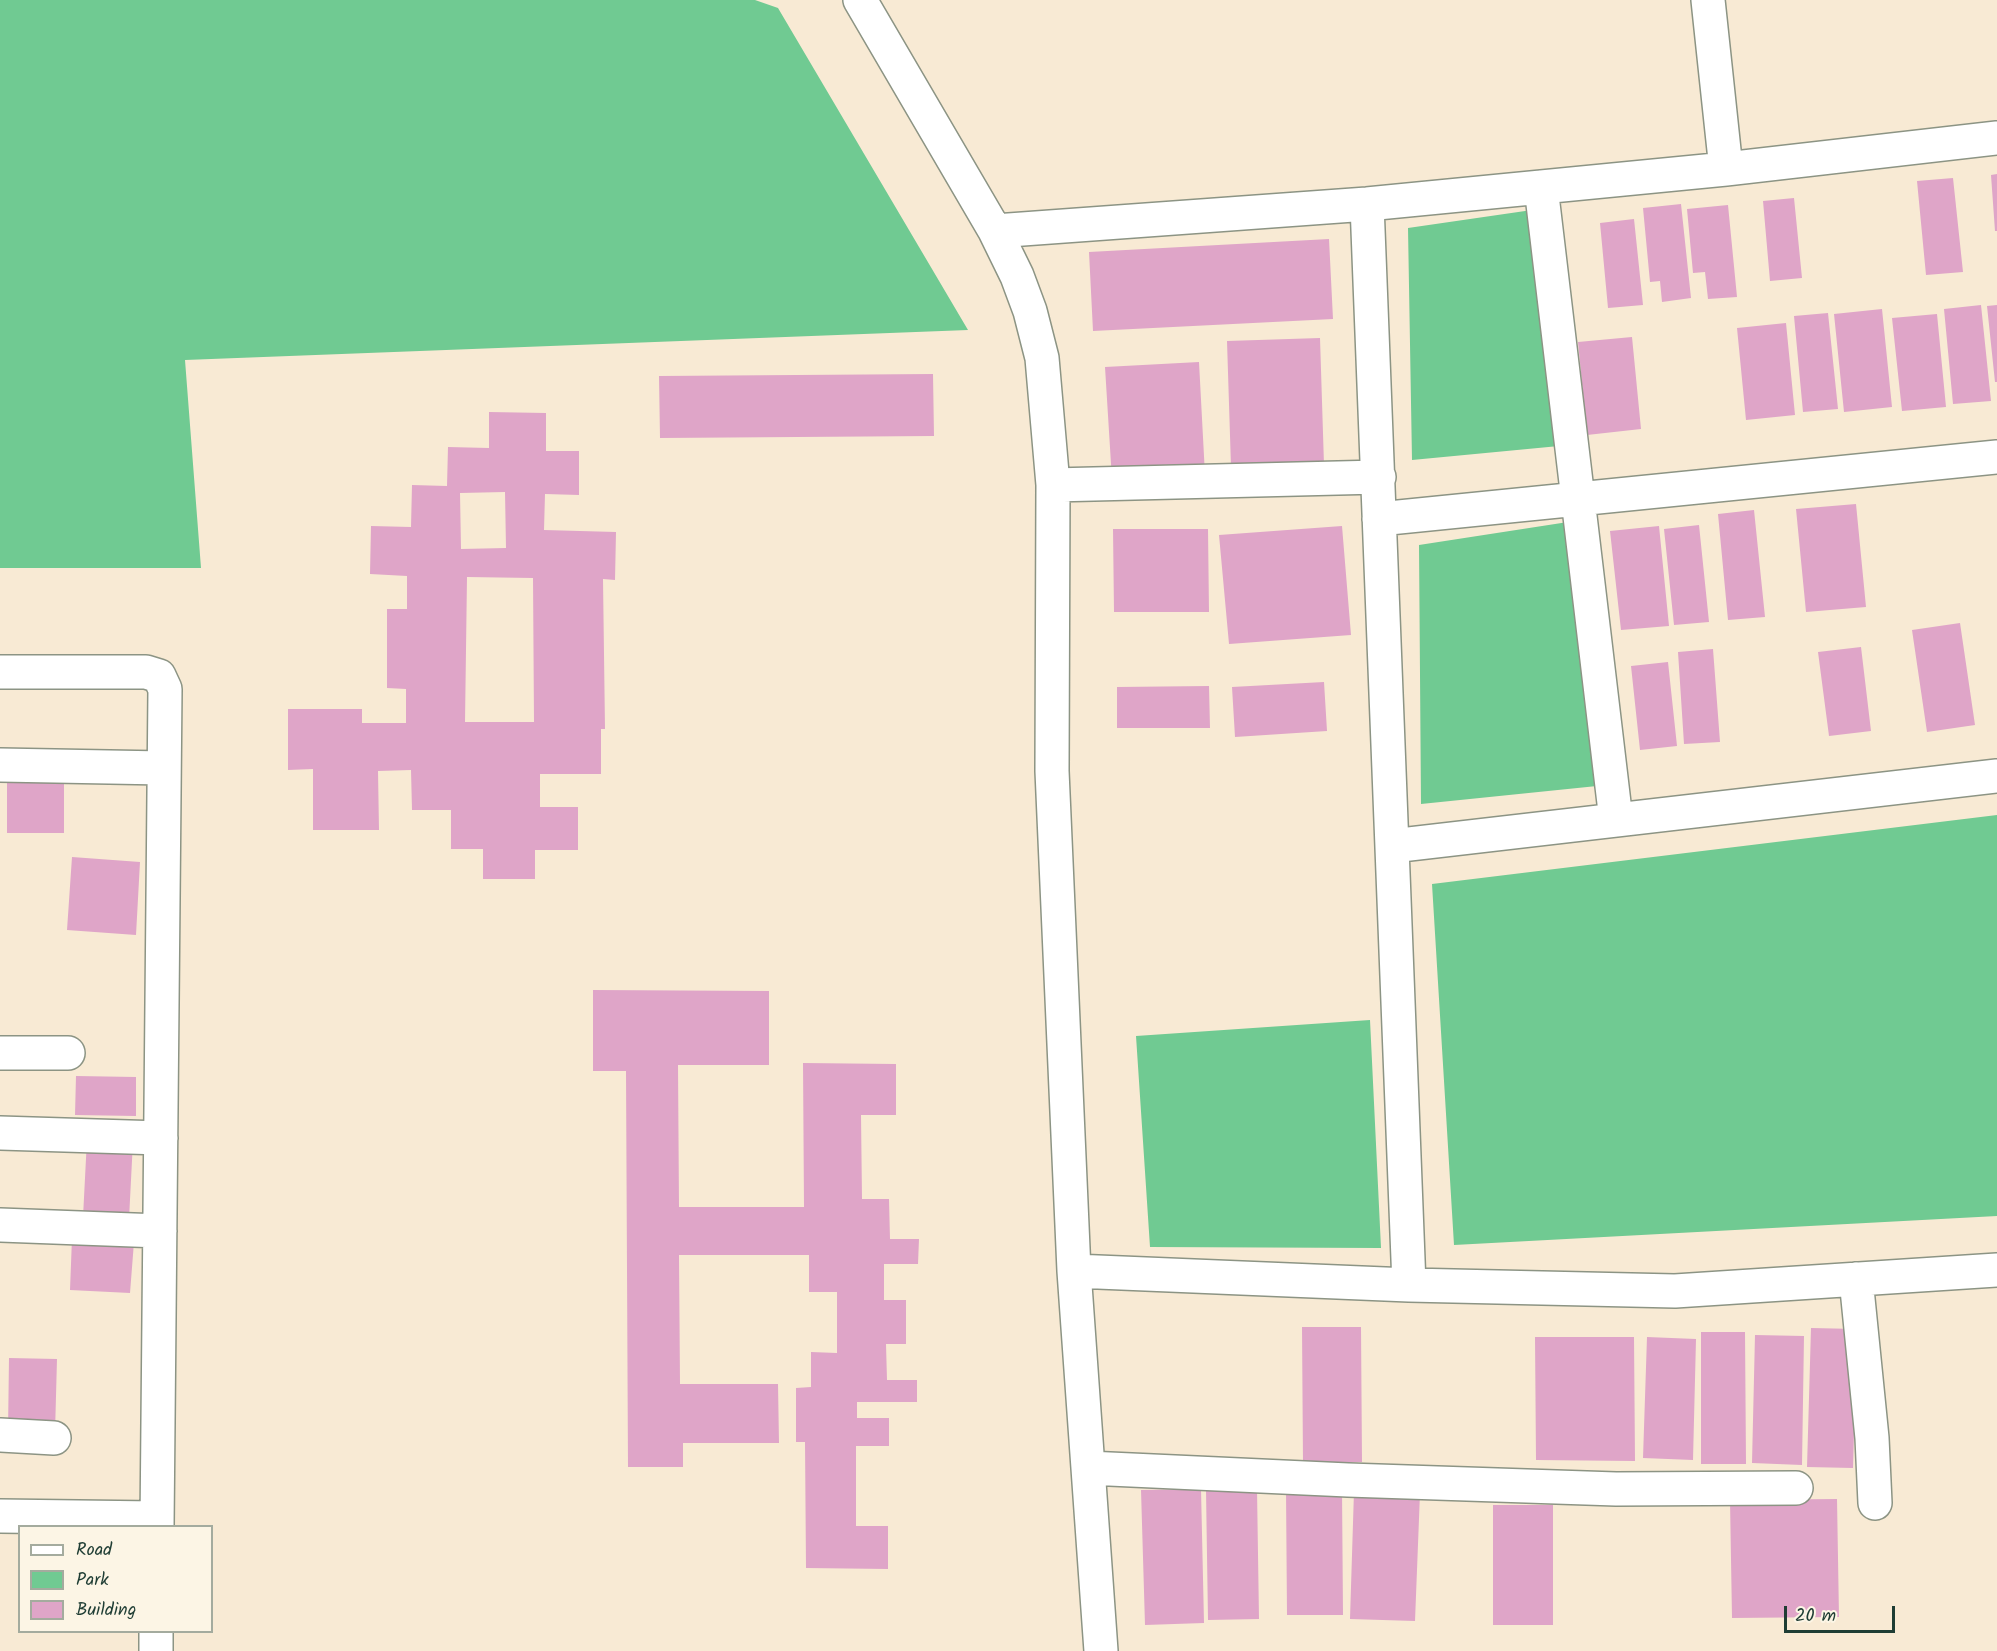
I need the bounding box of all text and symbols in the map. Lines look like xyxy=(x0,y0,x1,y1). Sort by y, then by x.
legend xyxy=(18,1525,213,1633)
text: Road xyxy=(76,1536,112,1565)
text: Park xyxy=(76,1566,109,1595)
scale bar xyxy=(1787,1594,1898,1632)
text: Building xyxy=(76,1596,136,1625)
text: 20 m xyxy=(1795,1602,1836,1631)

